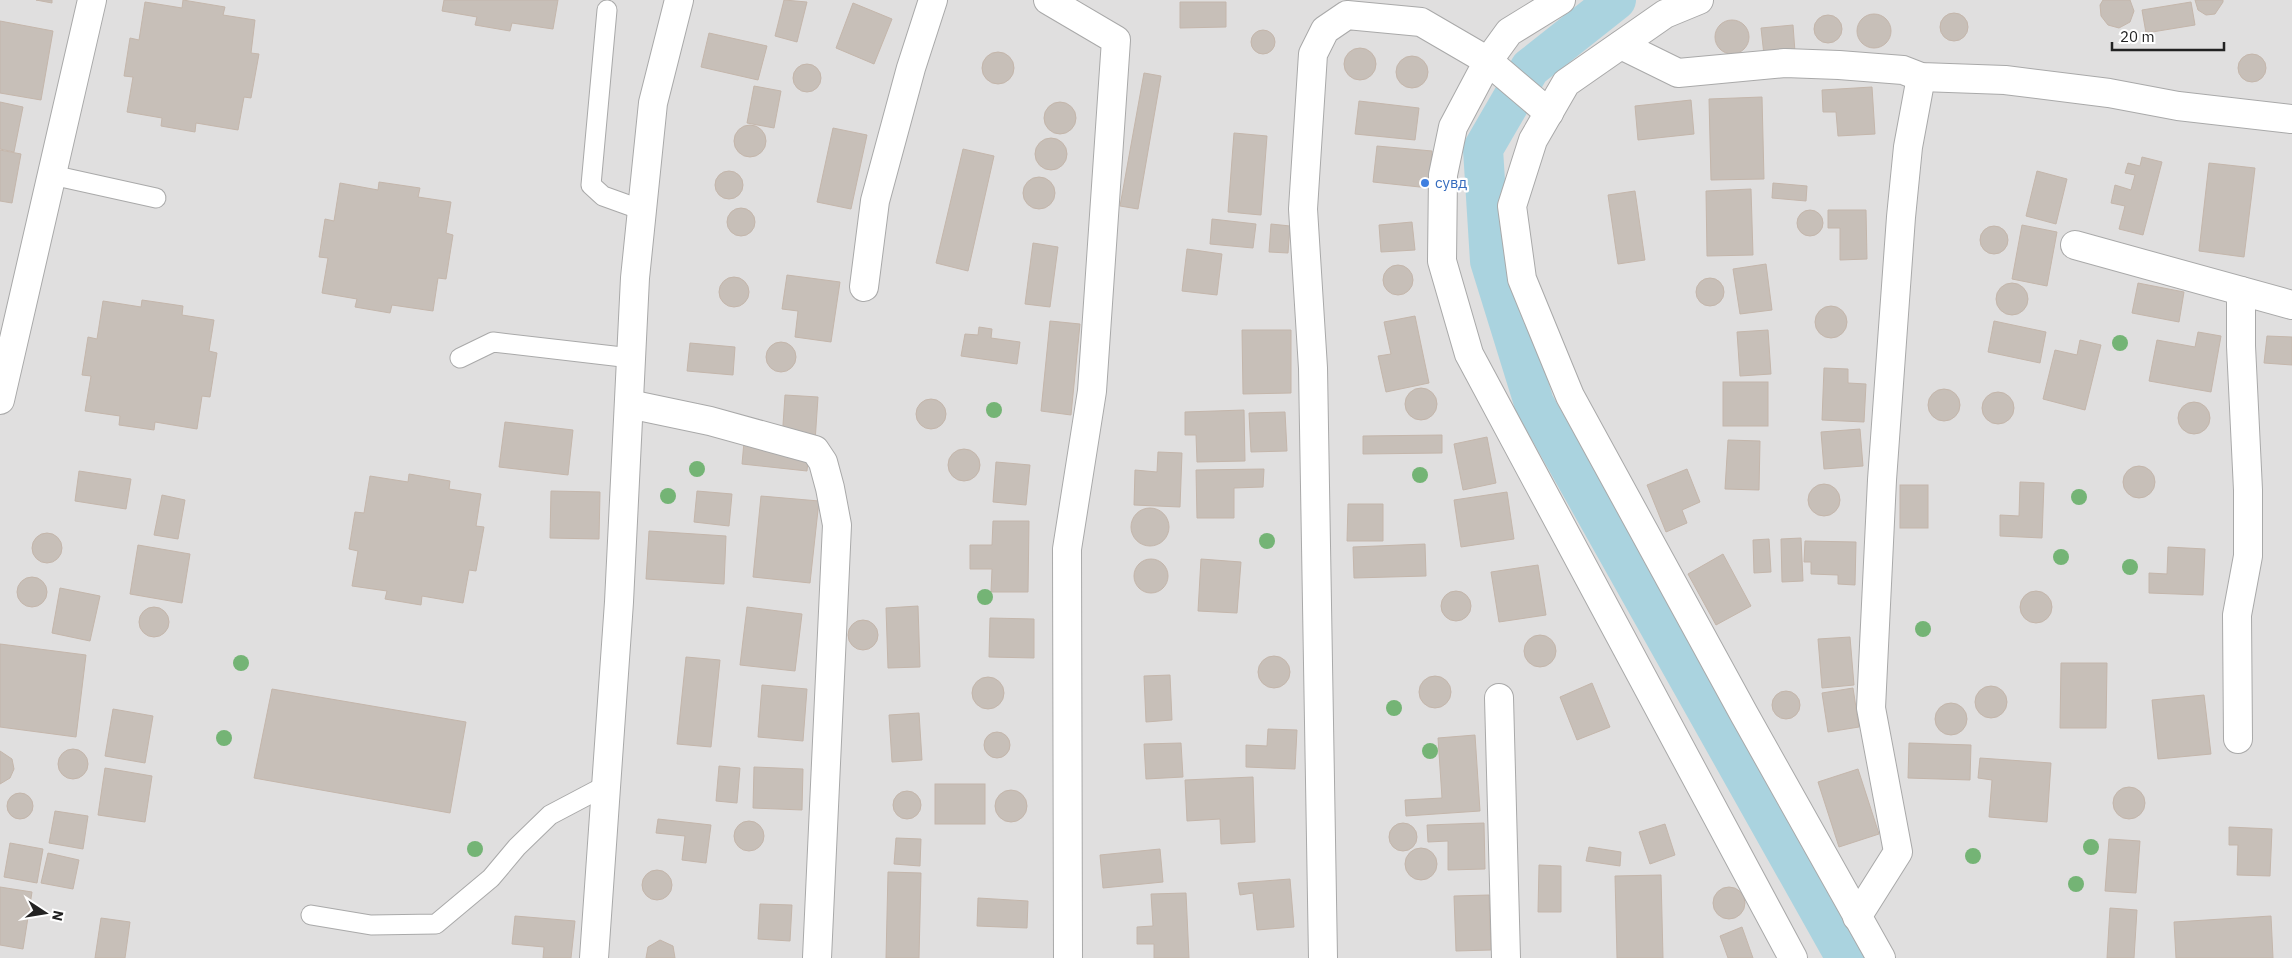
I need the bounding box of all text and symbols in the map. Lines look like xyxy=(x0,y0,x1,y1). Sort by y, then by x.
scale bar xyxy=(2112,20,2224,52)
text: 20 m xyxy=(2120,27,2155,46)
place label: сувд xyxy=(1435,173,1467,192)
marker: сувд xyxy=(1419,177,1431,189)
north arrow xyxy=(20,888,70,938)
text: N xyxy=(48,909,68,923)

